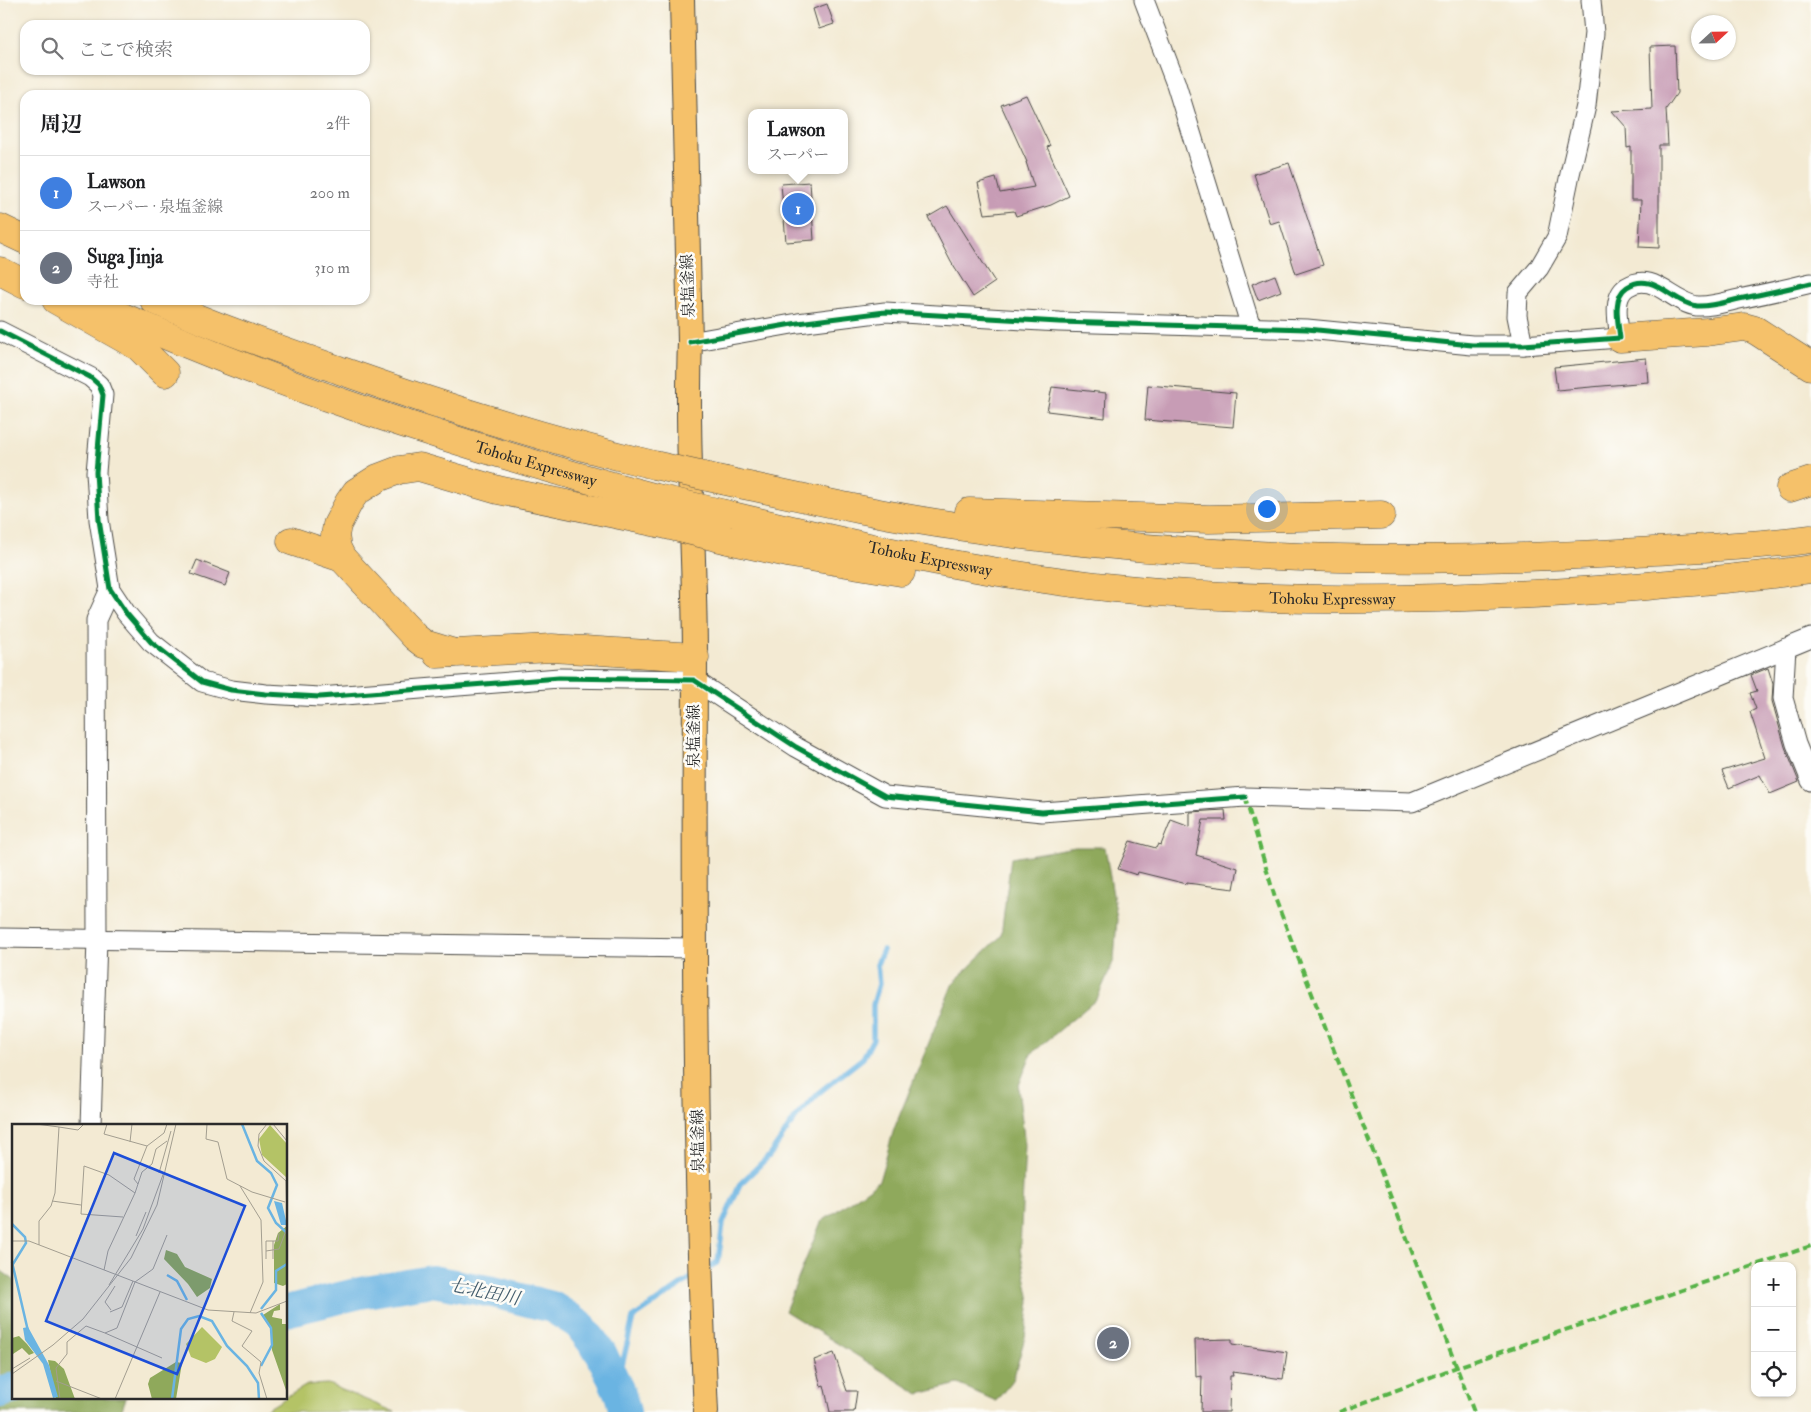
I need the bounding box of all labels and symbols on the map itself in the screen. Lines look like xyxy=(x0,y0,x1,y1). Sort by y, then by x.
north arrow xyxy=(1691,15,1736,60)
pin: 1 xyxy=(782,190,814,228)
street label: 泉塩釜線 xyxy=(677,254,699,318)
street label: Tohoku Expressway xyxy=(472,437,600,491)
your location xyxy=(1254,496,1280,522)
street label: Tohoku Expressway xyxy=(866,537,995,581)
street label: Tohoku Expressway xyxy=(1269,588,1397,611)
street label: 泉塩釜線 xyxy=(684,704,704,768)
street label: 泉塩釜線 xyxy=(687,1109,709,1173)
inset map xyxy=(12,1124,288,1400)
water label: 七北田川 xyxy=(446,1273,524,1311)
pin: 2 xyxy=(1097,1324,1129,1362)

